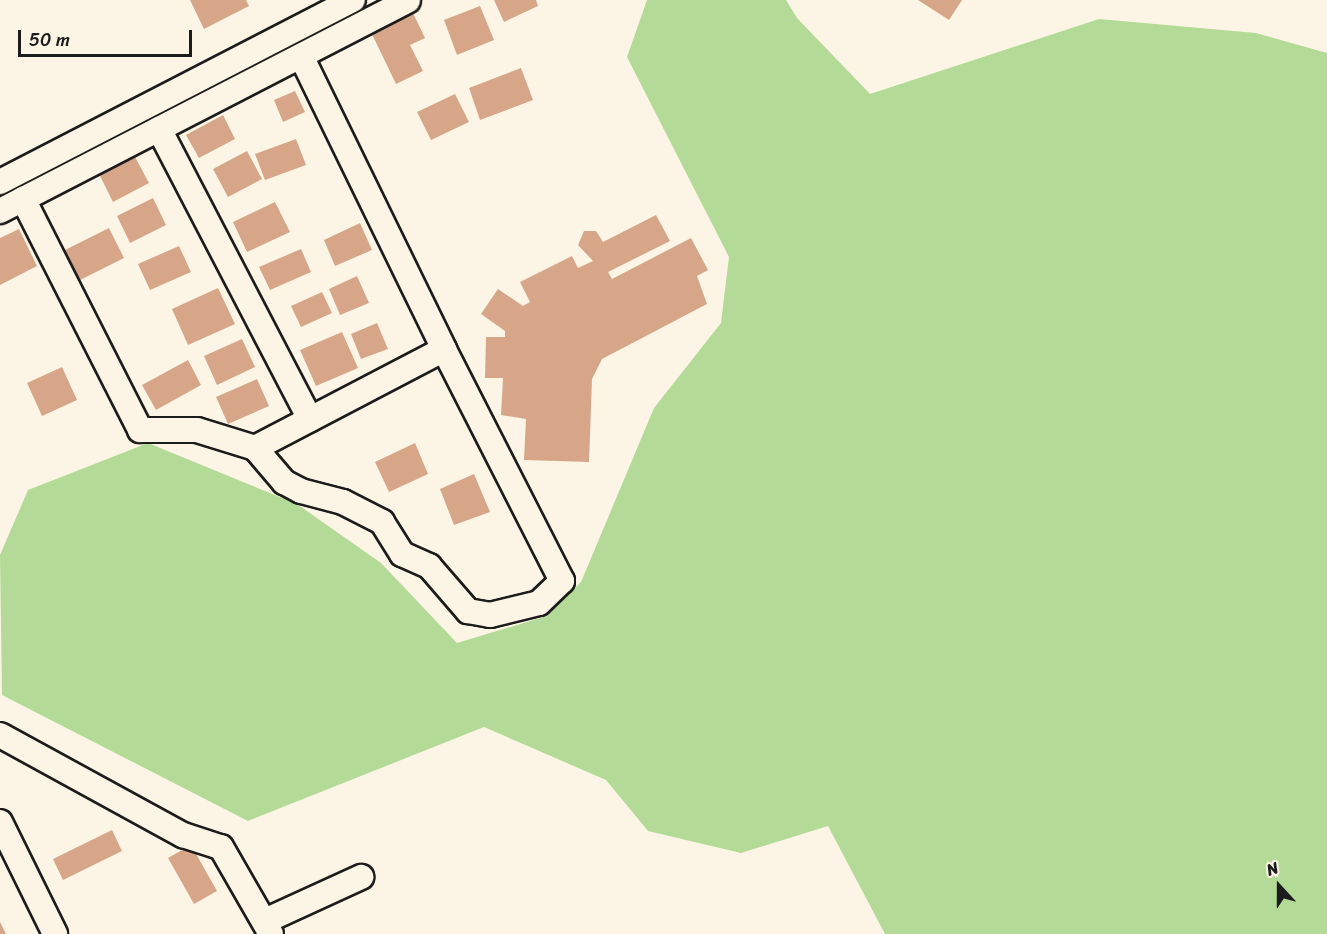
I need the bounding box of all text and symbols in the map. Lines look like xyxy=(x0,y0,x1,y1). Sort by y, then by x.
scale bar xyxy=(21,18,195,56)
text: 50 m xyxy=(29,24,70,56)
text: N xyxy=(1262,853,1283,884)
north arrow xyxy=(1249,856,1309,916)

